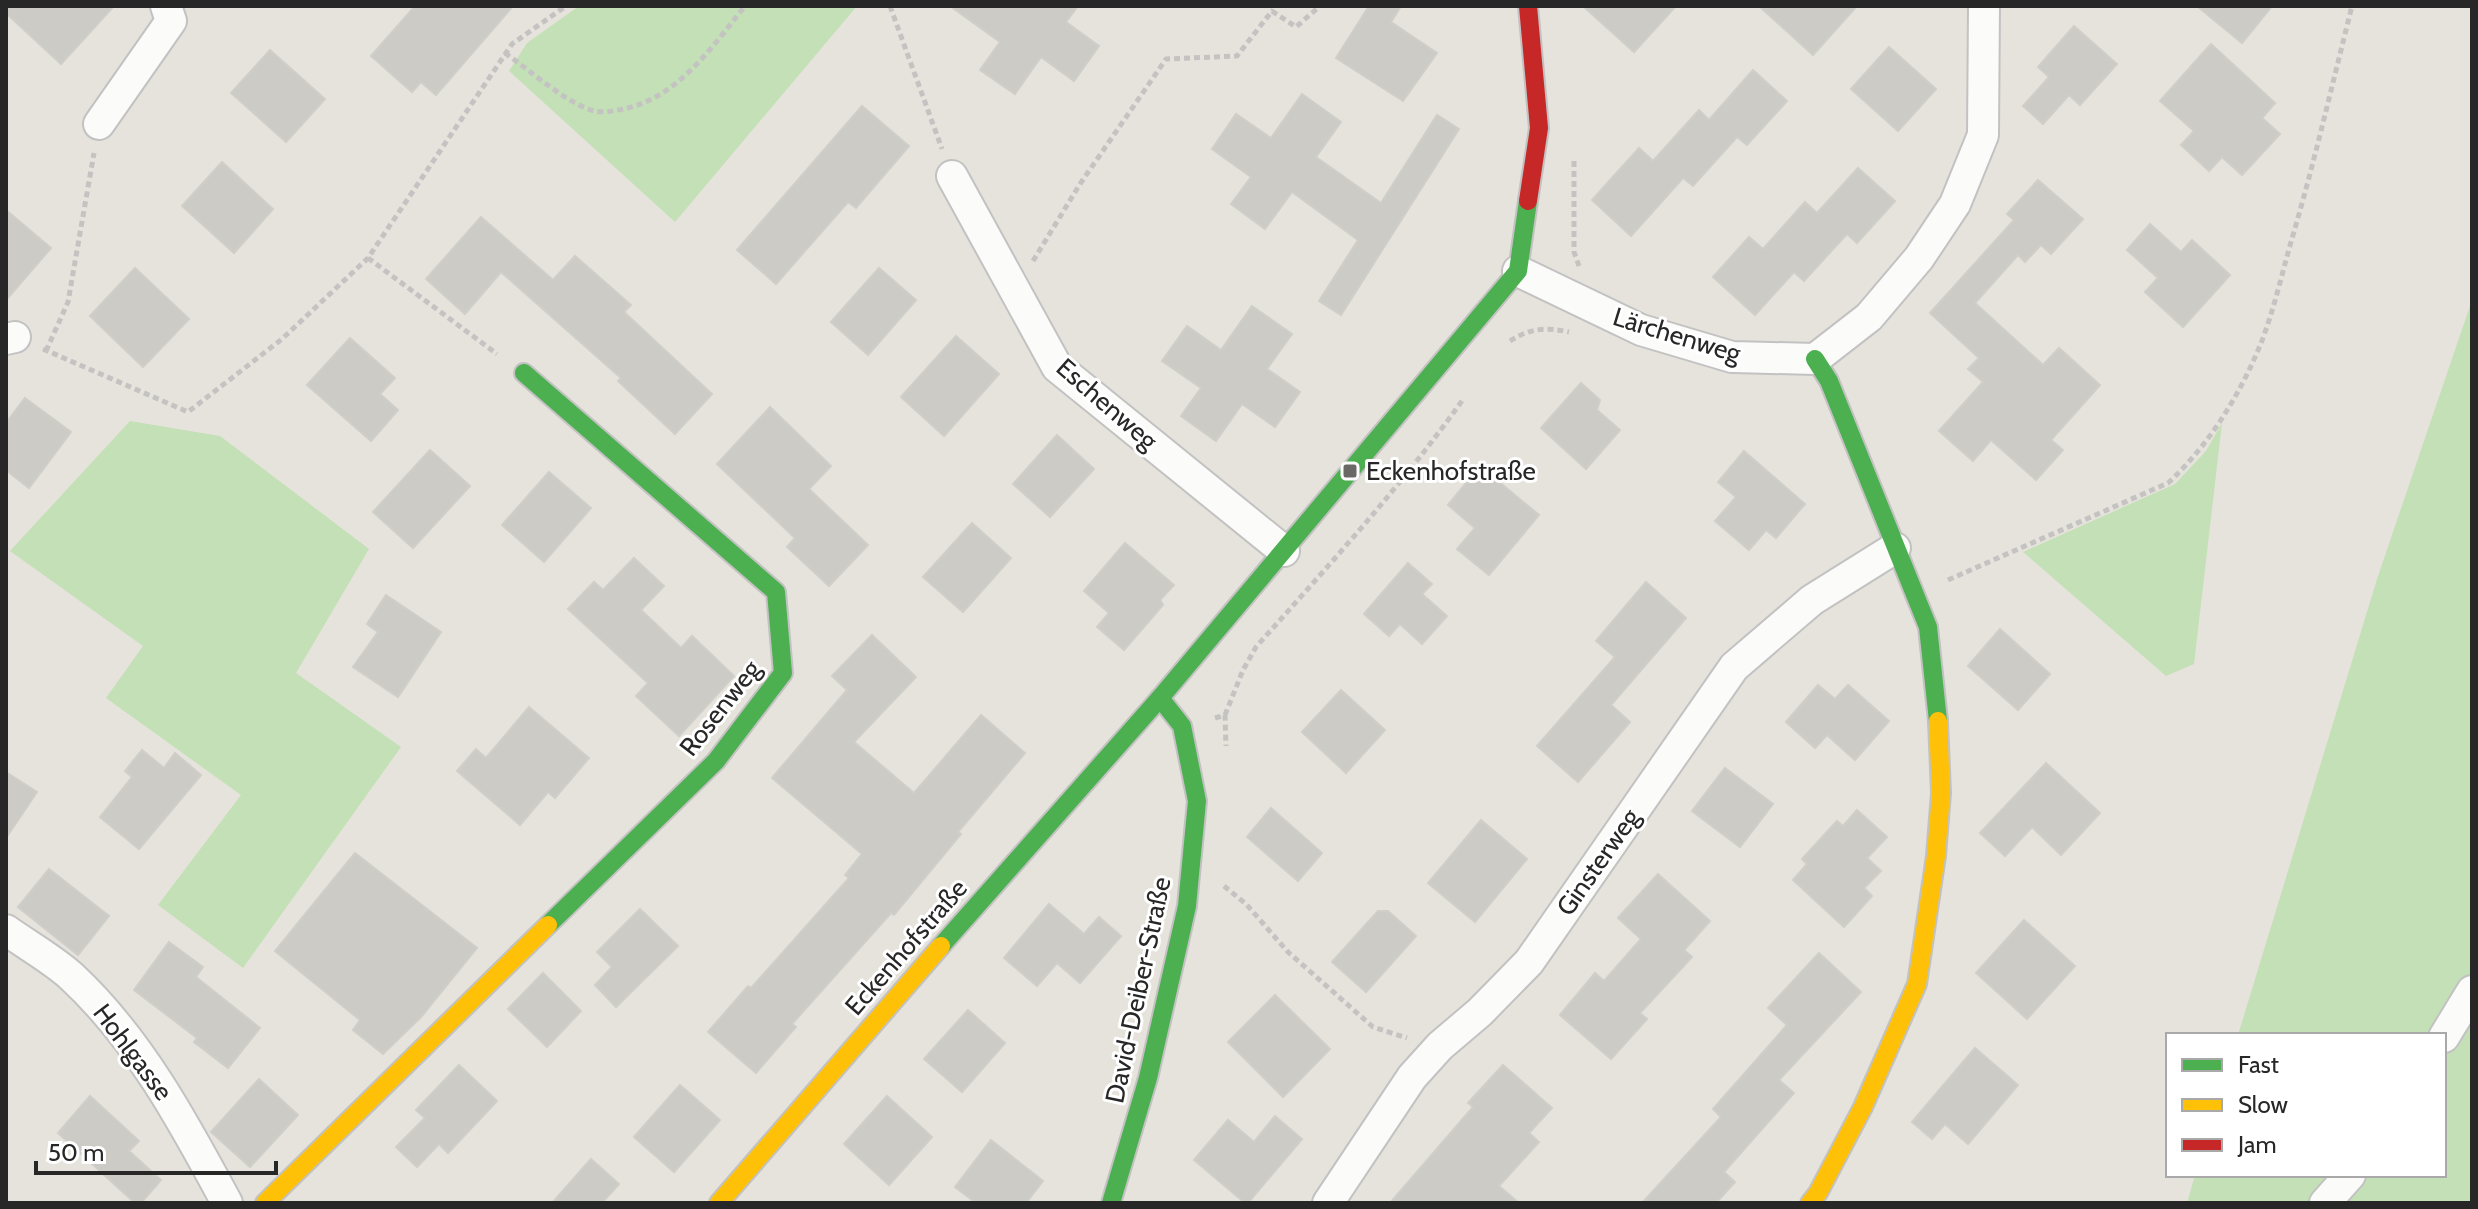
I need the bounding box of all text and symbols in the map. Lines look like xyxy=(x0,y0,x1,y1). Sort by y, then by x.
street label: Lärchenweg xyxy=(1609,300,1746,370)
street label: Eschenweg xyxy=(1050,351,1165,457)
place label: Eckenhofstraße xyxy=(1366,455,1536,487)
marker: Eckenhofstraße xyxy=(1341,462,1359,480)
street label: Rosenweg xyxy=(673,653,768,762)
street label: Ginsterweg xyxy=(1550,801,1647,922)
street label: Eckenhofstraße xyxy=(838,872,974,1022)
street label: David-Deiber-Straße xyxy=(1098,874,1178,1106)
street label: Hohlgasse xyxy=(86,997,180,1107)
legend xyxy=(2166,1033,2446,1177)
text: Fast xyxy=(2238,1050,2279,1079)
text: Slow xyxy=(2238,1090,2288,1119)
scale bar xyxy=(36,1125,276,1175)
text: Jam xyxy=(2237,1130,2276,1159)
text: 50 m xyxy=(48,1138,104,1167)

